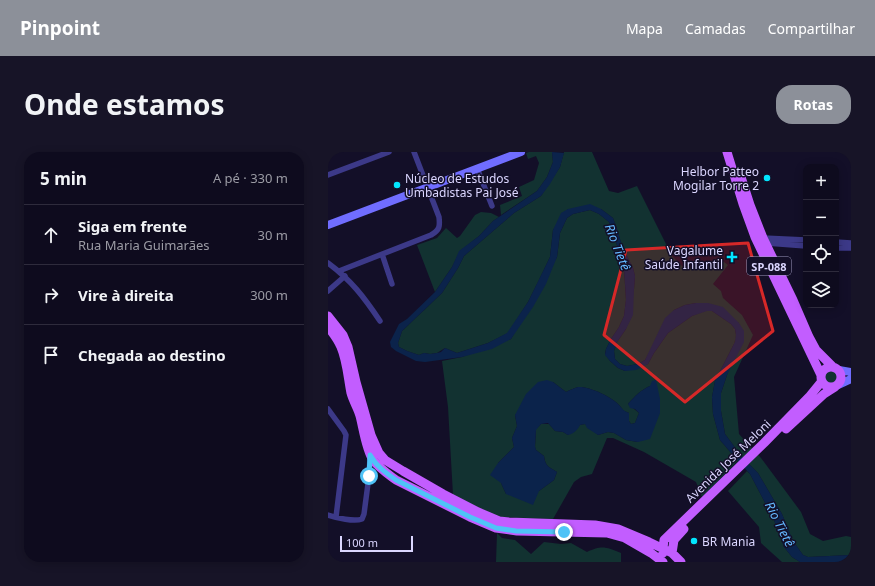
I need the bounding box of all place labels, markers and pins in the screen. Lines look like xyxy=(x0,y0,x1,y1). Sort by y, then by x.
place label: Helbor Patteo Mogilar Torre 2 xyxy=(673,163,759,194)
place label: Núcleo de Estudos Umbadistas Pai José xyxy=(405,170,519,201)
marker: Helbor Patteo Mogilar Torre 2 xyxy=(762,173,772,183)
marker: Núcleo de Estudos Umbadistas Pai José xyxy=(392,180,402,190)
place label: Vagalume Saúde Infantil xyxy=(645,242,723,273)
marker: Vagalume Saúde Infantil xyxy=(726,251,738,263)
place label: BR Mania xyxy=(702,533,755,550)
marker: BR Mania xyxy=(689,536,699,546)

